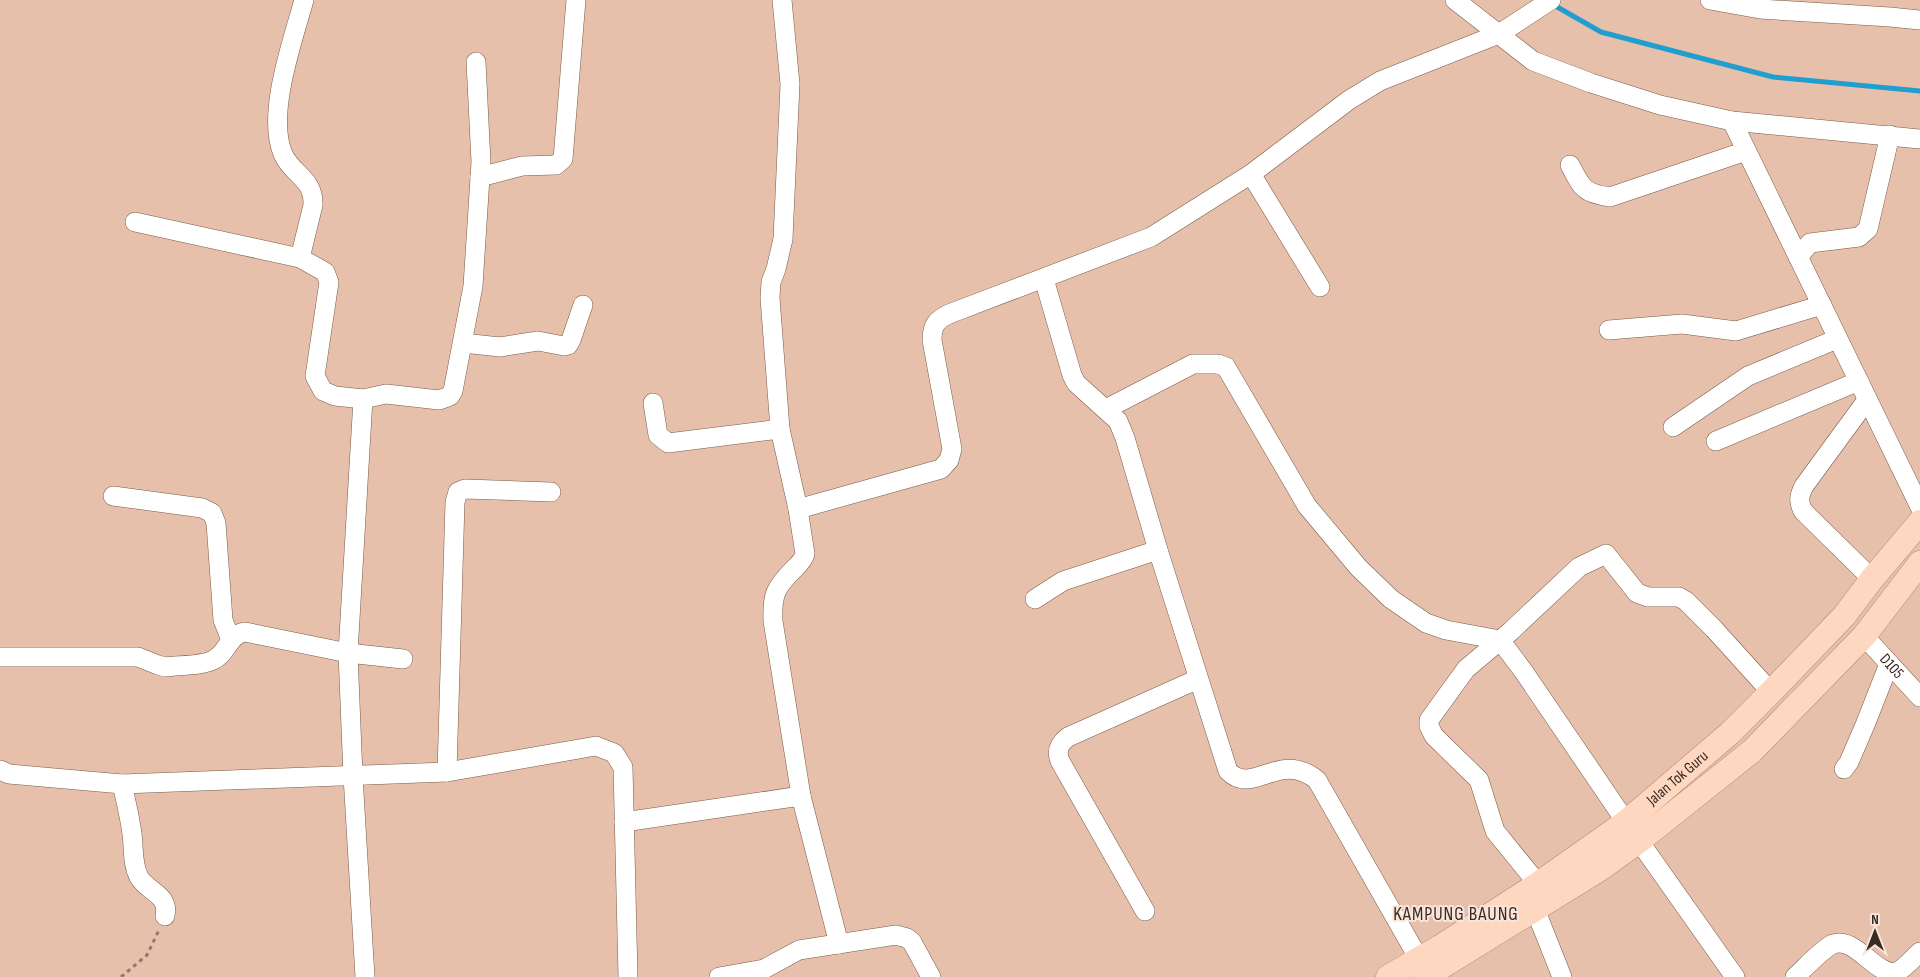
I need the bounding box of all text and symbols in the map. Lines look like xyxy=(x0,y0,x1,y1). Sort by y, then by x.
street label: D105 xyxy=(1876,650,1908,683)
street label: Jalan Tok Guru xyxy=(1642,746,1712,810)
district label: KAMPUNG BAUNG xyxy=(1393,903,1519,926)
north arrow xyxy=(1850,907,1900,957)
text: N xyxy=(1871,911,1879,928)

